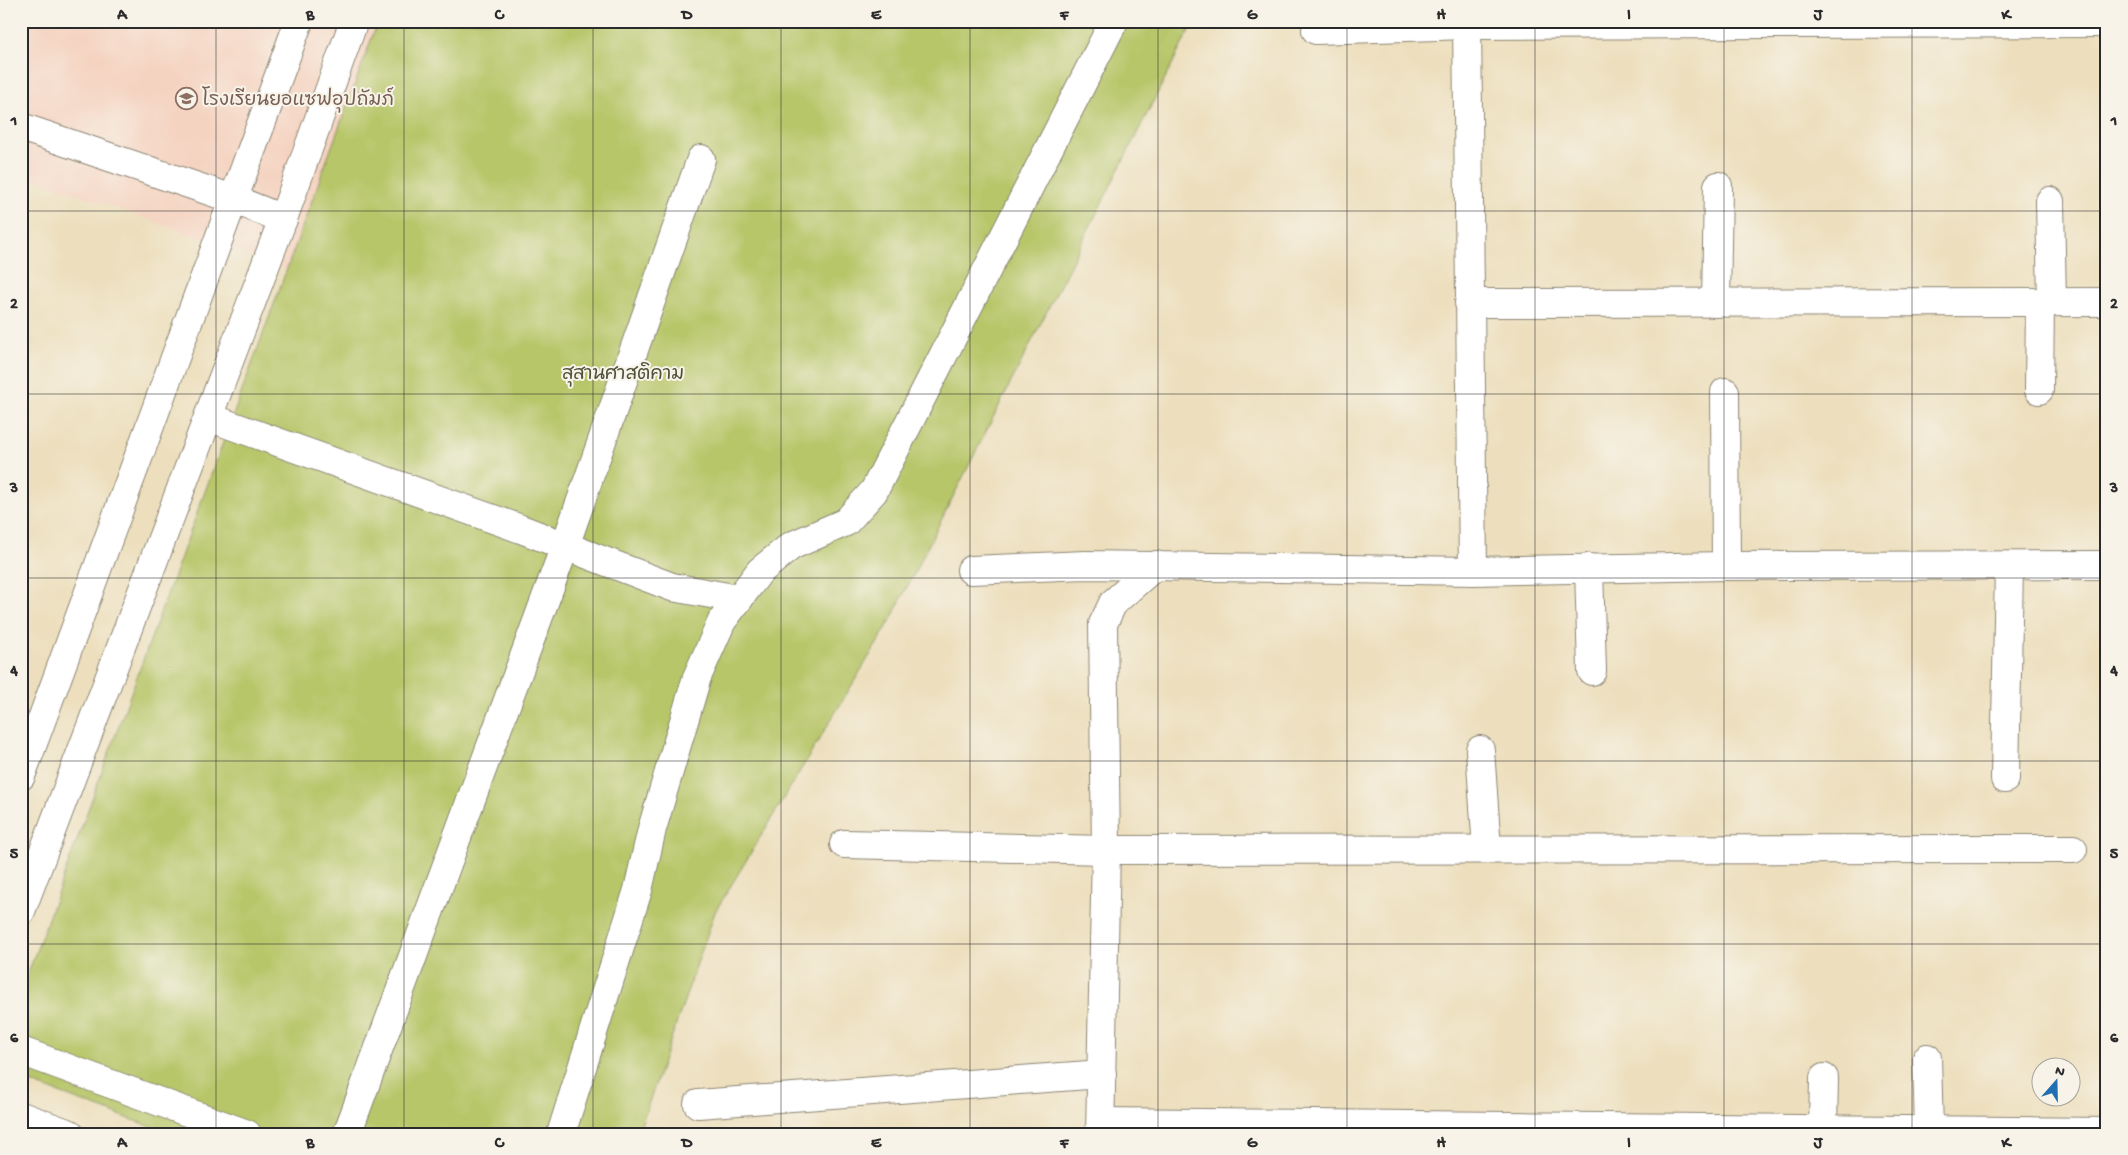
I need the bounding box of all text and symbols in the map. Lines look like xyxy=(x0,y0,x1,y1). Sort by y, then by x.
text: A xyxy=(116,7,128,26)
text: B xyxy=(305,7,315,26)
text: C xyxy=(494,7,505,26)
text: D xyxy=(680,7,693,26)
text: E xyxy=(871,7,882,26)
text: F xyxy=(1059,7,1070,26)
text: G xyxy=(1247,7,1258,26)
text: H xyxy=(1436,7,1446,26)
text: I xyxy=(1627,7,1631,26)
text: J xyxy=(1813,7,1824,26)
text: K xyxy=(2001,7,2013,26)
school or university icon: โรงเรียนยอแซฟอุปถัมภ์ xyxy=(174,86,198,110)
place label: โรงเรียนยอแซฟอุปถัมภ์ xyxy=(202,86,394,113)
text: 1 xyxy=(10,113,17,132)
text: 1 xyxy=(2110,113,2117,132)
text: 2 xyxy=(10,296,18,315)
text: 2 xyxy=(2110,296,2118,315)
park label: สุสานศาสติคาม xyxy=(562,362,684,387)
text: 3 xyxy=(9,480,18,499)
text: 3 xyxy=(2109,480,2118,499)
text: 4 xyxy=(9,663,18,682)
text: 4 xyxy=(2109,663,2118,682)
text: 5 xyxy=(10,846,19,865)
text: 5 xyxy=(2110,846,2119,865)
text: 6 xyxy=(10,1030,19,1049)
text: 6 xyxy=(2110,1030,2119,1049)
north arrow xyxy=(2030,1058,2080,1108)
text: N xyxy=(2052,1063,2067,1082)
text: A xyxy=(116,1135,128,1154)
text: B xyxy=(305,1135,315,1154)
text: C xyxy=(494,1135,505,1154)
text: D xyxy=(680,1135,693,1154)
text: E xyxy=(871,1135,882,1154)
text: F xyxy=(1059,1135,1070,1154)
text: G xyxy=(1247,1135,1258,1154)
text: H xyxy=(1436,1135,1446,1154)
text: I xyxy=(1627,1135,1631,1154)
text: J xyxy=(1813,1135,1824,1154)
text: K xyxy=(2001,1135,2013,1154)

